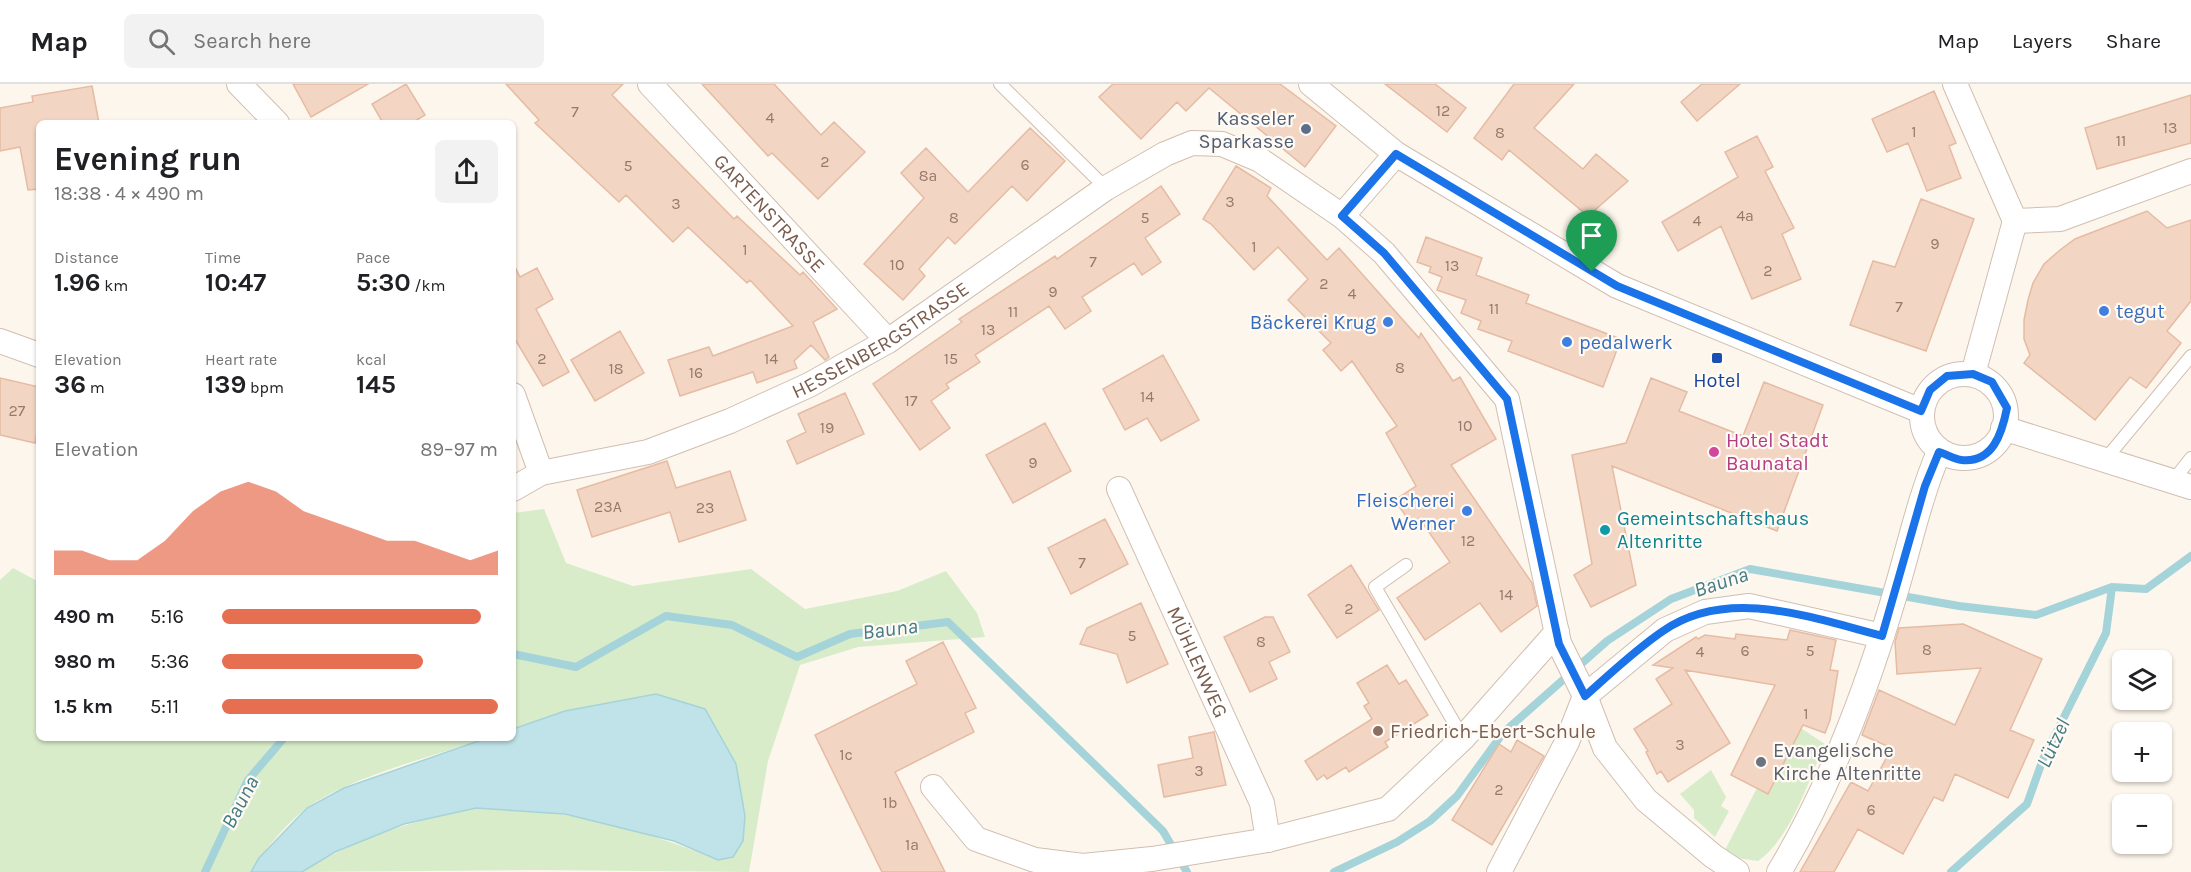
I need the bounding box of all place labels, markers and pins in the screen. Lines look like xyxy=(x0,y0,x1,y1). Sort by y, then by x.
place label: Kasseler Sparkasse xyxy=(1198,107,1295,153)
marker: Kasseler Sparkasse xyxy=(1299,122,1313,136)
pin xyxy=(1566,210,1617,272)
place label: tegut xyxy=(2116,300,2165,323)
marker: tegut xyxy=(2097,304,2111,318)
place label: Bäckerei Krug xyxy=(1250,311,1376,334)
marker: Bäckerei Krug xyxy=(1381,315,1395,329)
place label: pedalwerk xyxy=(1579,331,1673,354)
marker: pedalwerk xyxy=(1560,335,1574,349)
marker: Hotel xyxy=(1710,351,1724,365)
place label: Hotel xyxy=(1693,369,1741,392)
place label: Hotel Stadt Baunatal xyxy=(1726,429,1829,475)
marker: Hotel Stadt Baunatal xyxy=(1707,445,1721,459)
place label: Fleischerei Werner xyxy=(1356,489,1456,535)
marker: Fleischerei Werner xyxy=(1460,504,1474,518)
place label: Gemeintschaftshaus Altenritte xyxy=(1617,507,1809,553)
marker: Gemeintschaftshaus Altenritte xyxy=(1598,523,1612,537)
place label: Friedrich-Ebert-Schule xyxy=(1390,720,1596,743)
marker: Friedrich-Ebert-Schule xyxy=(1371,724,1385,738)
place label: Evangelische Kirche Altenritte xyxy=(1773,739,1921,785)
marker: Evangelische Kirche Altenritte xyxy=(1754,755,1768,769)

